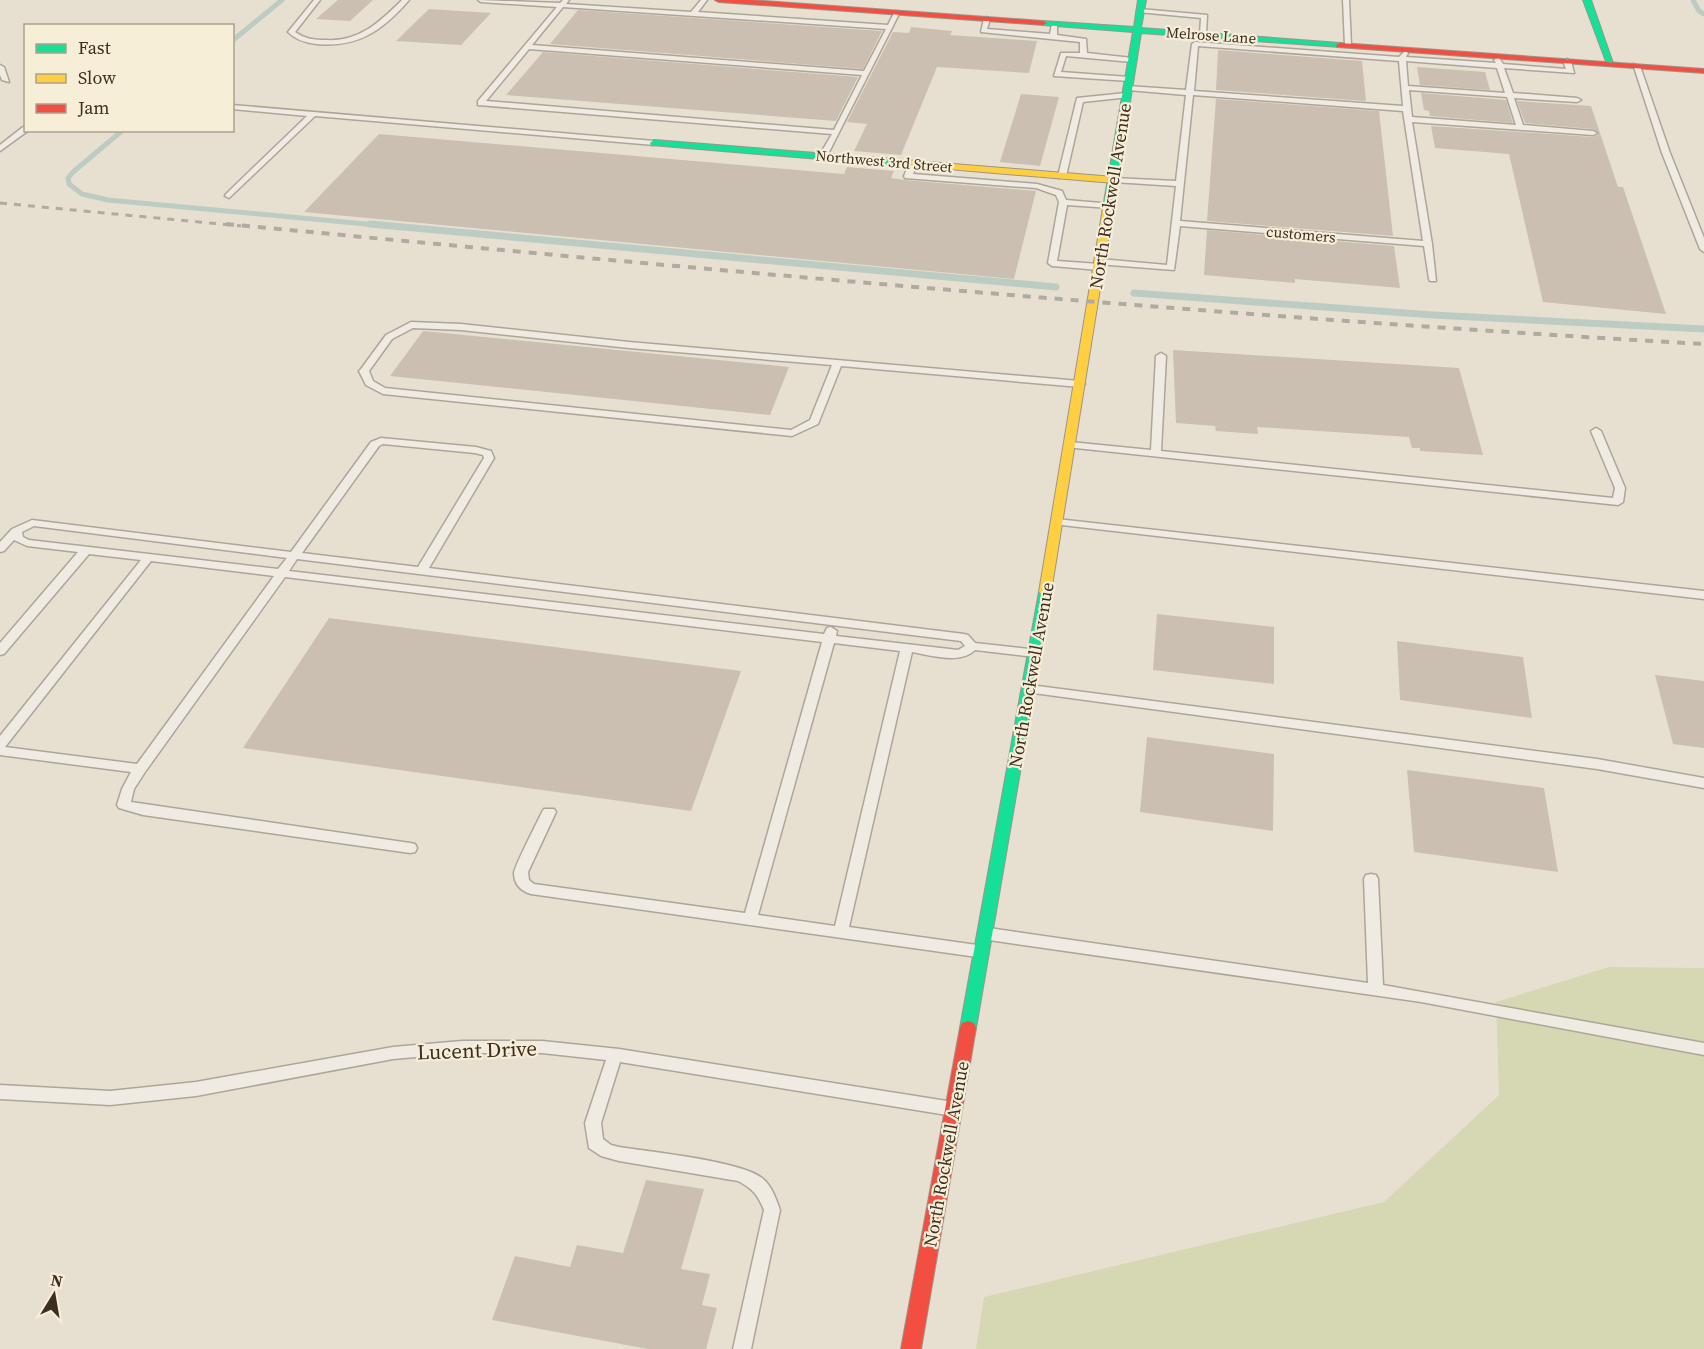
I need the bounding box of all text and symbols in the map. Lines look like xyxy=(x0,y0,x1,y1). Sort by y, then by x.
street label: Melrose Lane xyxy=(1165,21,1257,49)
legend xyxy=(24,24,234,132)
text: Fast xyxy=(78,35,111,60)
text: Slow xyxy=(78,65,116,90)
text: Jam xyxy=(77,95,110,120)
street label: North Rockwell Avenue xyxy=(1083,101,1137,291)
street label: Northwest 3rd Street xyxy=(815,145,953,177)
street label: customers xyxy=(1265,221,1337,247)
street label: North Rockwell Avenue xyxy=(1002,580,1060,770)
street label: Lucent Drive xyxy=(417,1033,537,1067)
street label: North Rockwell Avenue xyxy=(917,1059,975,1249)
north arrow xyxy=(24,1265,84,1325)
text: N xyxy=(49,1268,65,1292)

